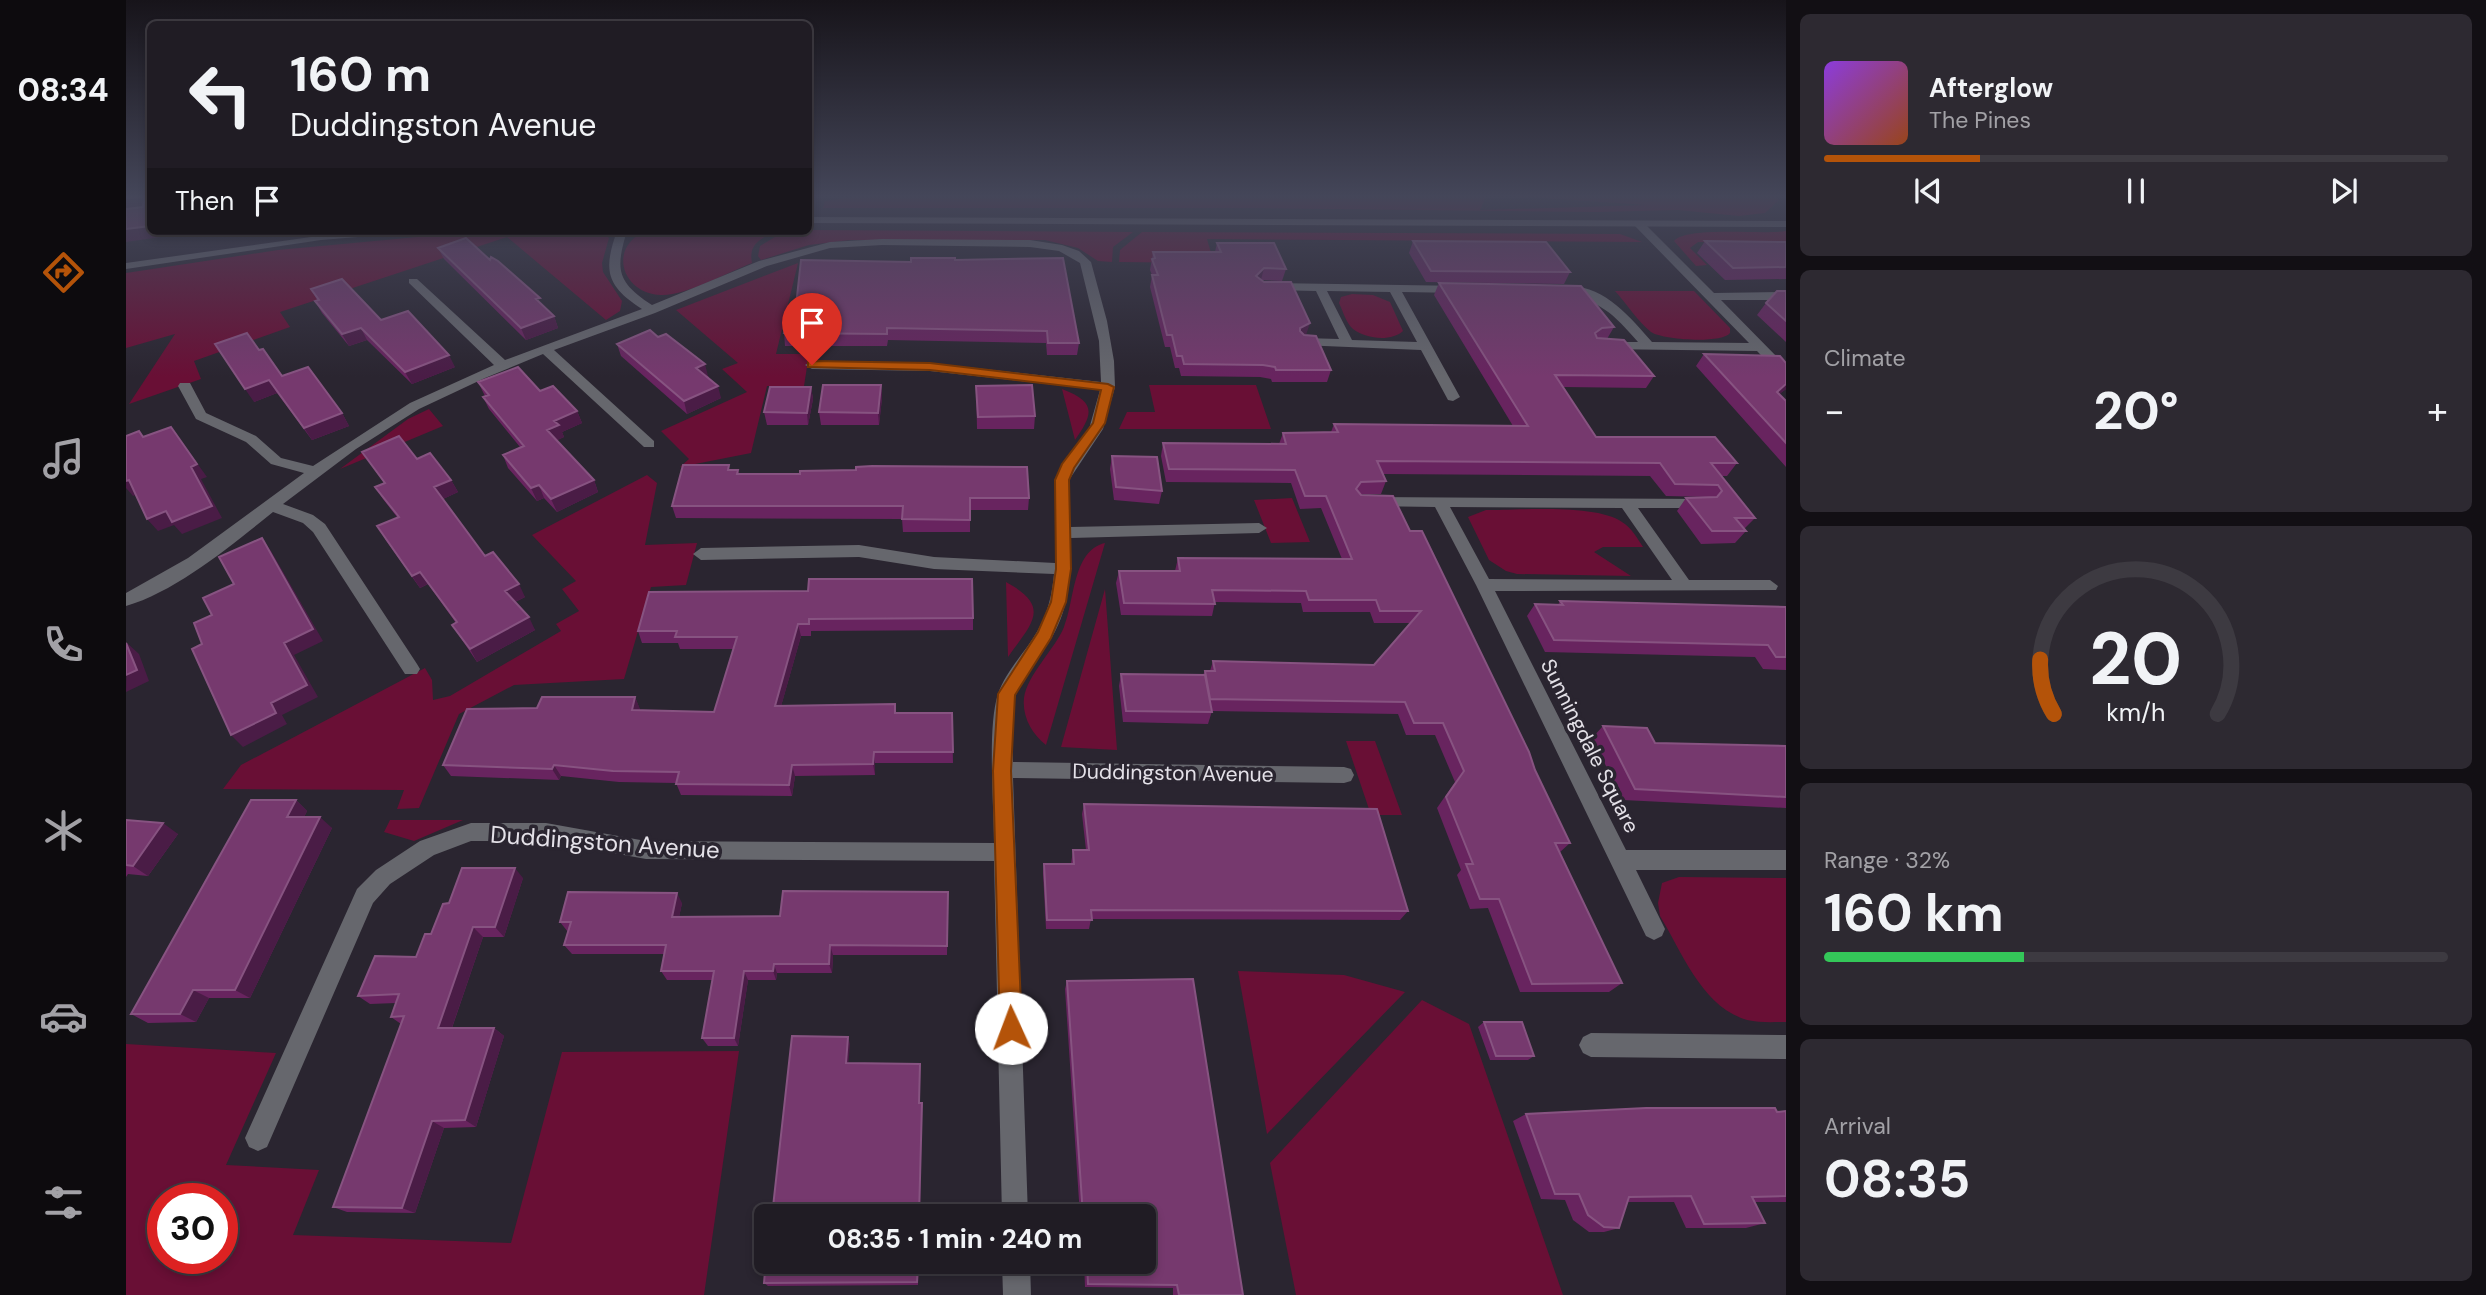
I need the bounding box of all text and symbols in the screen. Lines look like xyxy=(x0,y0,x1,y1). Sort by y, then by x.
text: 160 m xyxy=(290,42,431,106)
icon: left xyxy=(175,49,266,140)
text: 08:34 xyxy=(17,69,109,111)
text: Afterglow xyxy=(1929,71,2053,105)
text: Duddingston Avenue xyxy=(290,104,596,146)
text: The Pines xyxy=(1929,105,2031,135)
icon: previous xyxy=(1909,172,1947,210)
icon: pause xyxy=(2117,172,2155,210)
icon: next xyxy=(2325,172,2363,210)
icon: arrive xyxy=(248,182,286,220)
text: Then xyxy=(175,184,234,218)
icon: directions xyxy=(39,248,88,297)
pin xyxy=(782,293,842,365)
icon: arrive xyxy=(793,304,831,342)
text: Climate xyxy=(1824,343,1906,373)
text: 20° xyxy=(2093,377,2179,445)
text: − xyxy=(1824,386,1845,436)
text: + xyxy=(2427,386,2448,436)
icon: music xyxy=(39,434,88,483)
text: 20 xyxy=(2090,612,2182,707)
icon: phone xyxy=(39,620,88,669)
street label: Sunningdale Square xyxy=(1534,654,1646,838)
text: km/h xyxy=(2106,695,2166,728)
street label: Duddingston Avenue xyxy=(1072,757,1274,789)
icon: climate xyxy=(39,806,88,855)
street label: Duddingston Avenue xyxy=(489,819,721,865)
text: Range · 32% xyxy=(1824,845,1950,875)
text: 160 km xyxy=(1824,879,2004,947)
position arrow xyxy=(974,991,1048,1065)
icon: car xyxy=(39,992,88,1041)
text: Arrival xyxy=(1824,1111,1891,1141)
text: 08:35 xyxy=(1824,1145,1970,1213)
icon: filters xyxy=(39,1178,88,1227)
speed limit sign: 30 xyxy=(147,1183,238,1274)
text: 08:35 · 1 min · 240 m xyxy=(828,1222,1082,1256)

